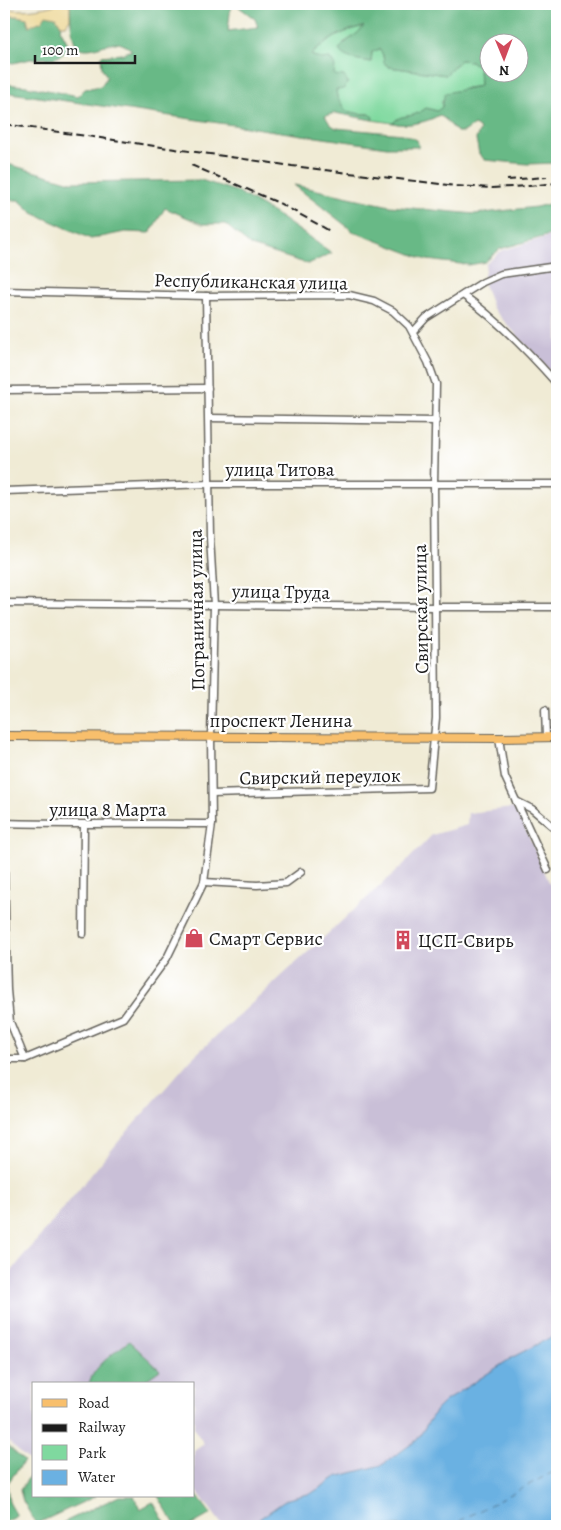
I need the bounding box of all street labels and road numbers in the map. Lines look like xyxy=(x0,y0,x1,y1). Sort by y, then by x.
street label: Республиканская улица xyxy=(154,267,348,297)
street label: улица Титова xyxy=(224,457,335,483)
street label: Пограничная улица xyxy=(183,529,211,691)
street label: Свирская улица xyxy=(407,544,435,674)
street label: улица Труда xyxy=(231,578,331,606)
street label: проспект Ленина xyxy=(210,708,353,734)
street label: Свирский переулок xyxy=(239,763,401,791)
street label: улица 8 Марта xyxy=(48,797,167,823)

